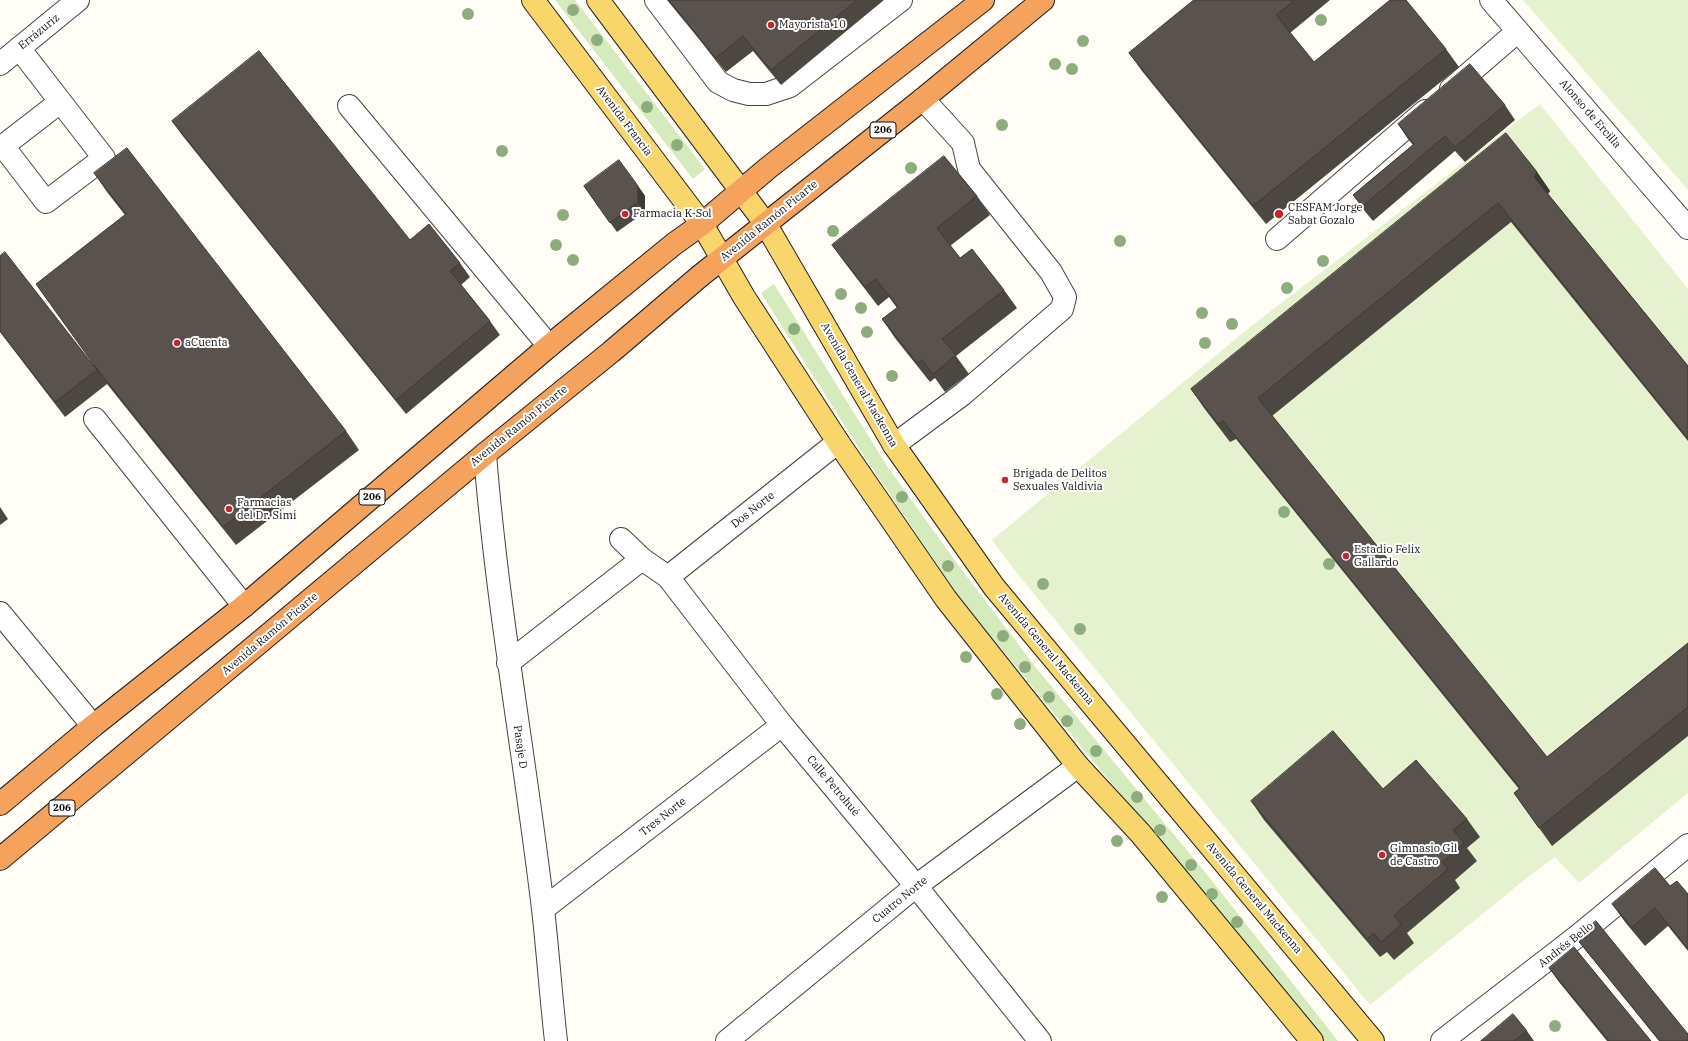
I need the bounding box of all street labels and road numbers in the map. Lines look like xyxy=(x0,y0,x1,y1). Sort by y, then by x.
street label: Errázuriz xyxy=(16,11,62,53)
street label: Alonso de Ercilla xyxy=(1557,77,1623,151)
street label: Avenida Francia xyxy=(593,83,655,159)
road number: 206 xyxy=(870,122,896,138)
street label: Avenida Ramón Picarte xyxy=(718,178,820,264)
street label: Avenida General Mackenna xyxy=(818,320,900,450)
street label: Avenida Ramón Picarte xyxy=(468,383,570,469)
road number: 206 xyxy=(359,489,385,505)
street label: Dos Norte xyxy=(729,489,777,531)
street label: Avenida Ramón Picarte xyxy=(219,590,321,678)
street label: Avenida General Mackenna xyxy=(995,591,1097,707)
street label: Pasaje D xyxy=(510,724,530,770)
street label: Calle Petrohué xyxy=(804,753,862,819)
street label: Tres Norte xyxy=(637,795,689,839)
road number: 206 xyxy=(49,800,75,816)
street label: Avenida General Mackenna xyxy=(1203,840,1305,956)
street label: Cuatro Norte xyxy=(870,874,930,926)
street label: Andrés Bello xyxy=(1536,919,1596,971)

